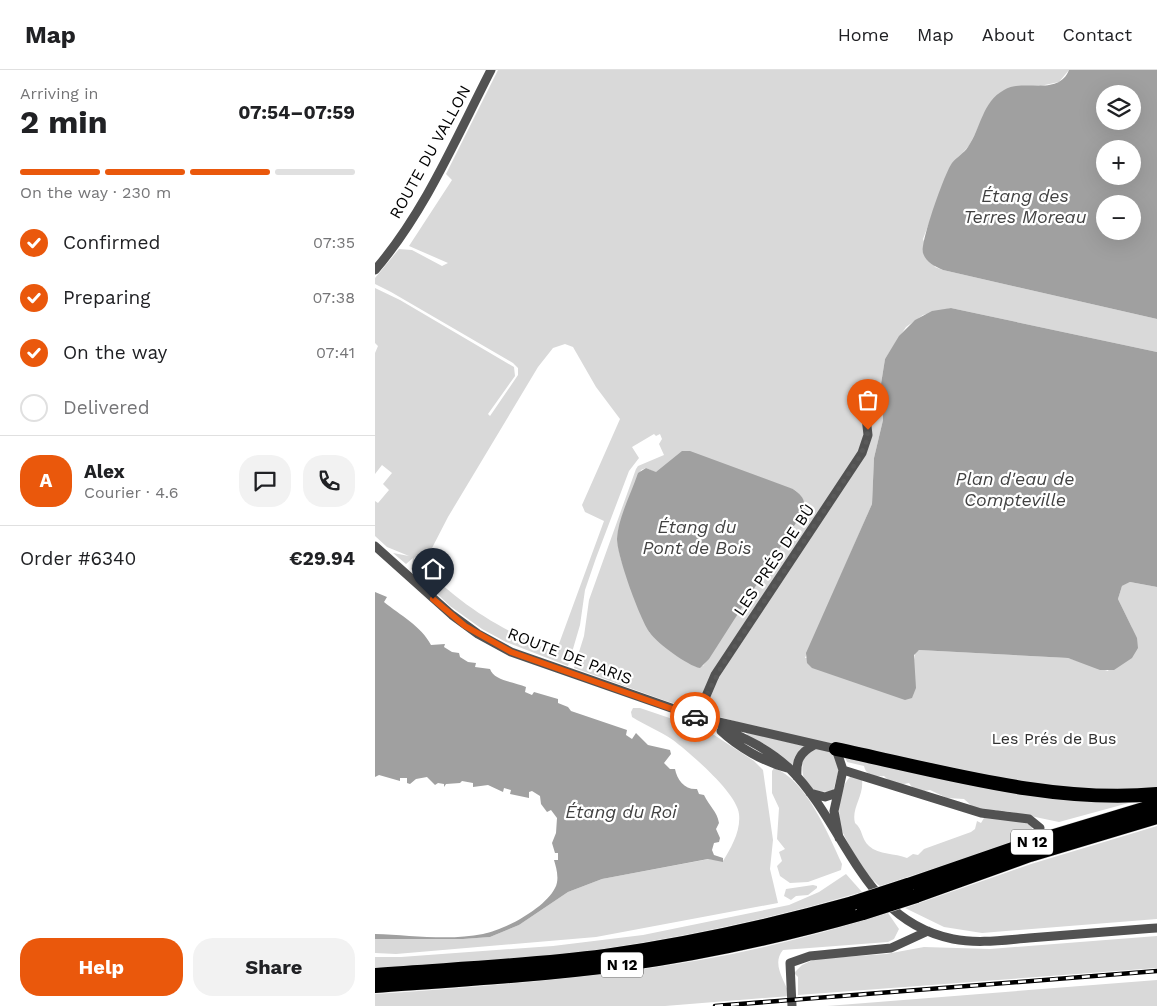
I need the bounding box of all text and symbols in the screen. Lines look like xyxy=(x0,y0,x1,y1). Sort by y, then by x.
text: Map xyxy=(25,21,76,49)
text: Home xyxy=(838,24,889,45)
text: Map xyxy=(917,24,954,45)
text: About xyxy=(982,24,1034,45)
text: Contact xyxy=(1062,24,1132,45)
street label: ROUTE DU VALLON xyxy=(385,82,475,222)
text: Arriving in xyxy=(20,84,98,103)
map controls xyxy=(1096,85,1141,240)
button: layers xyxy=(1096,85,1141,130)
text: 07:54–07:59 xyxy=(238,101,355,124)
text: 2 min xyxy=(20,103,108,141)
button: + xyxy=(1096,140,1141,185)
text: On the way · 230 m xyxy=(20,183,171,202)
water label: Étang des Terres Moreau xyxy=(964,185,1087,227)
button: − xyxy=(1096,195,1141,240)
icon: check xyxy=(20,229,48,257)
text: Confirmed xyxy=(63,231,160,254)
text: 07:35 xyxy=(313,233,355,252)
icon: check xyxy=(20,284,48,312)
text: Preparing xyxy=(63,286,150,309)
text: 07:38 xyxy=(312,288,355,307)
icon: check xyxy=(20,339,48,367)
text: On the way xyxy=(63,341,167,364)
text: 07:41 xyxy=(316,343,355,362)
pin xyxy=(847,379,889,430)
icon: bag xyxy=(854,386,882,414)
text: Delivered xyxy=(63,396,150,419)
button: chat xyxy=(239,455,291,507)
button: phone xyxy=(303,455,355,507)
text: Alex xyxy=(84,460,125,483)
water label: Plan d'eau de Compteville xyxy=(956,468,1074,510)
text: A xyxy=(40,469,52,492)
text: Courier · 4.6 xyxy=(84,483,179,502)
street label: LES PRÉS DE BÛ xyxy=(730,500,818,620)
water label: Étang du Pont de Bois xyxy=(642,516,752,558)
text: Order #6340 xyxy=(20,547,136,570)
text: €29.94 xyxy=(289,547,355,570)
pin xyxy=(412,548,454,599)
icon: home xyxy=(419,555,447,583)
street label: ROUTE DE PARIS xyxy=(505,624,635,688)
courier xyxy=(670,692,720,742)
icon: car xyxy=(681,703,709,731)
park label: Les Prés de Bus xyxy=(991,729,1117,748)
water label: Étang du Roi xyxy=(565,801,678,822)
road number: N 12 xyxy=(1011,830,1053,854)
button: Help xyxy=(20,938,183,996)
button: Share xyxy=(193,938,355,996)
road number: N 12 xyxy=(601,952,643,978)

